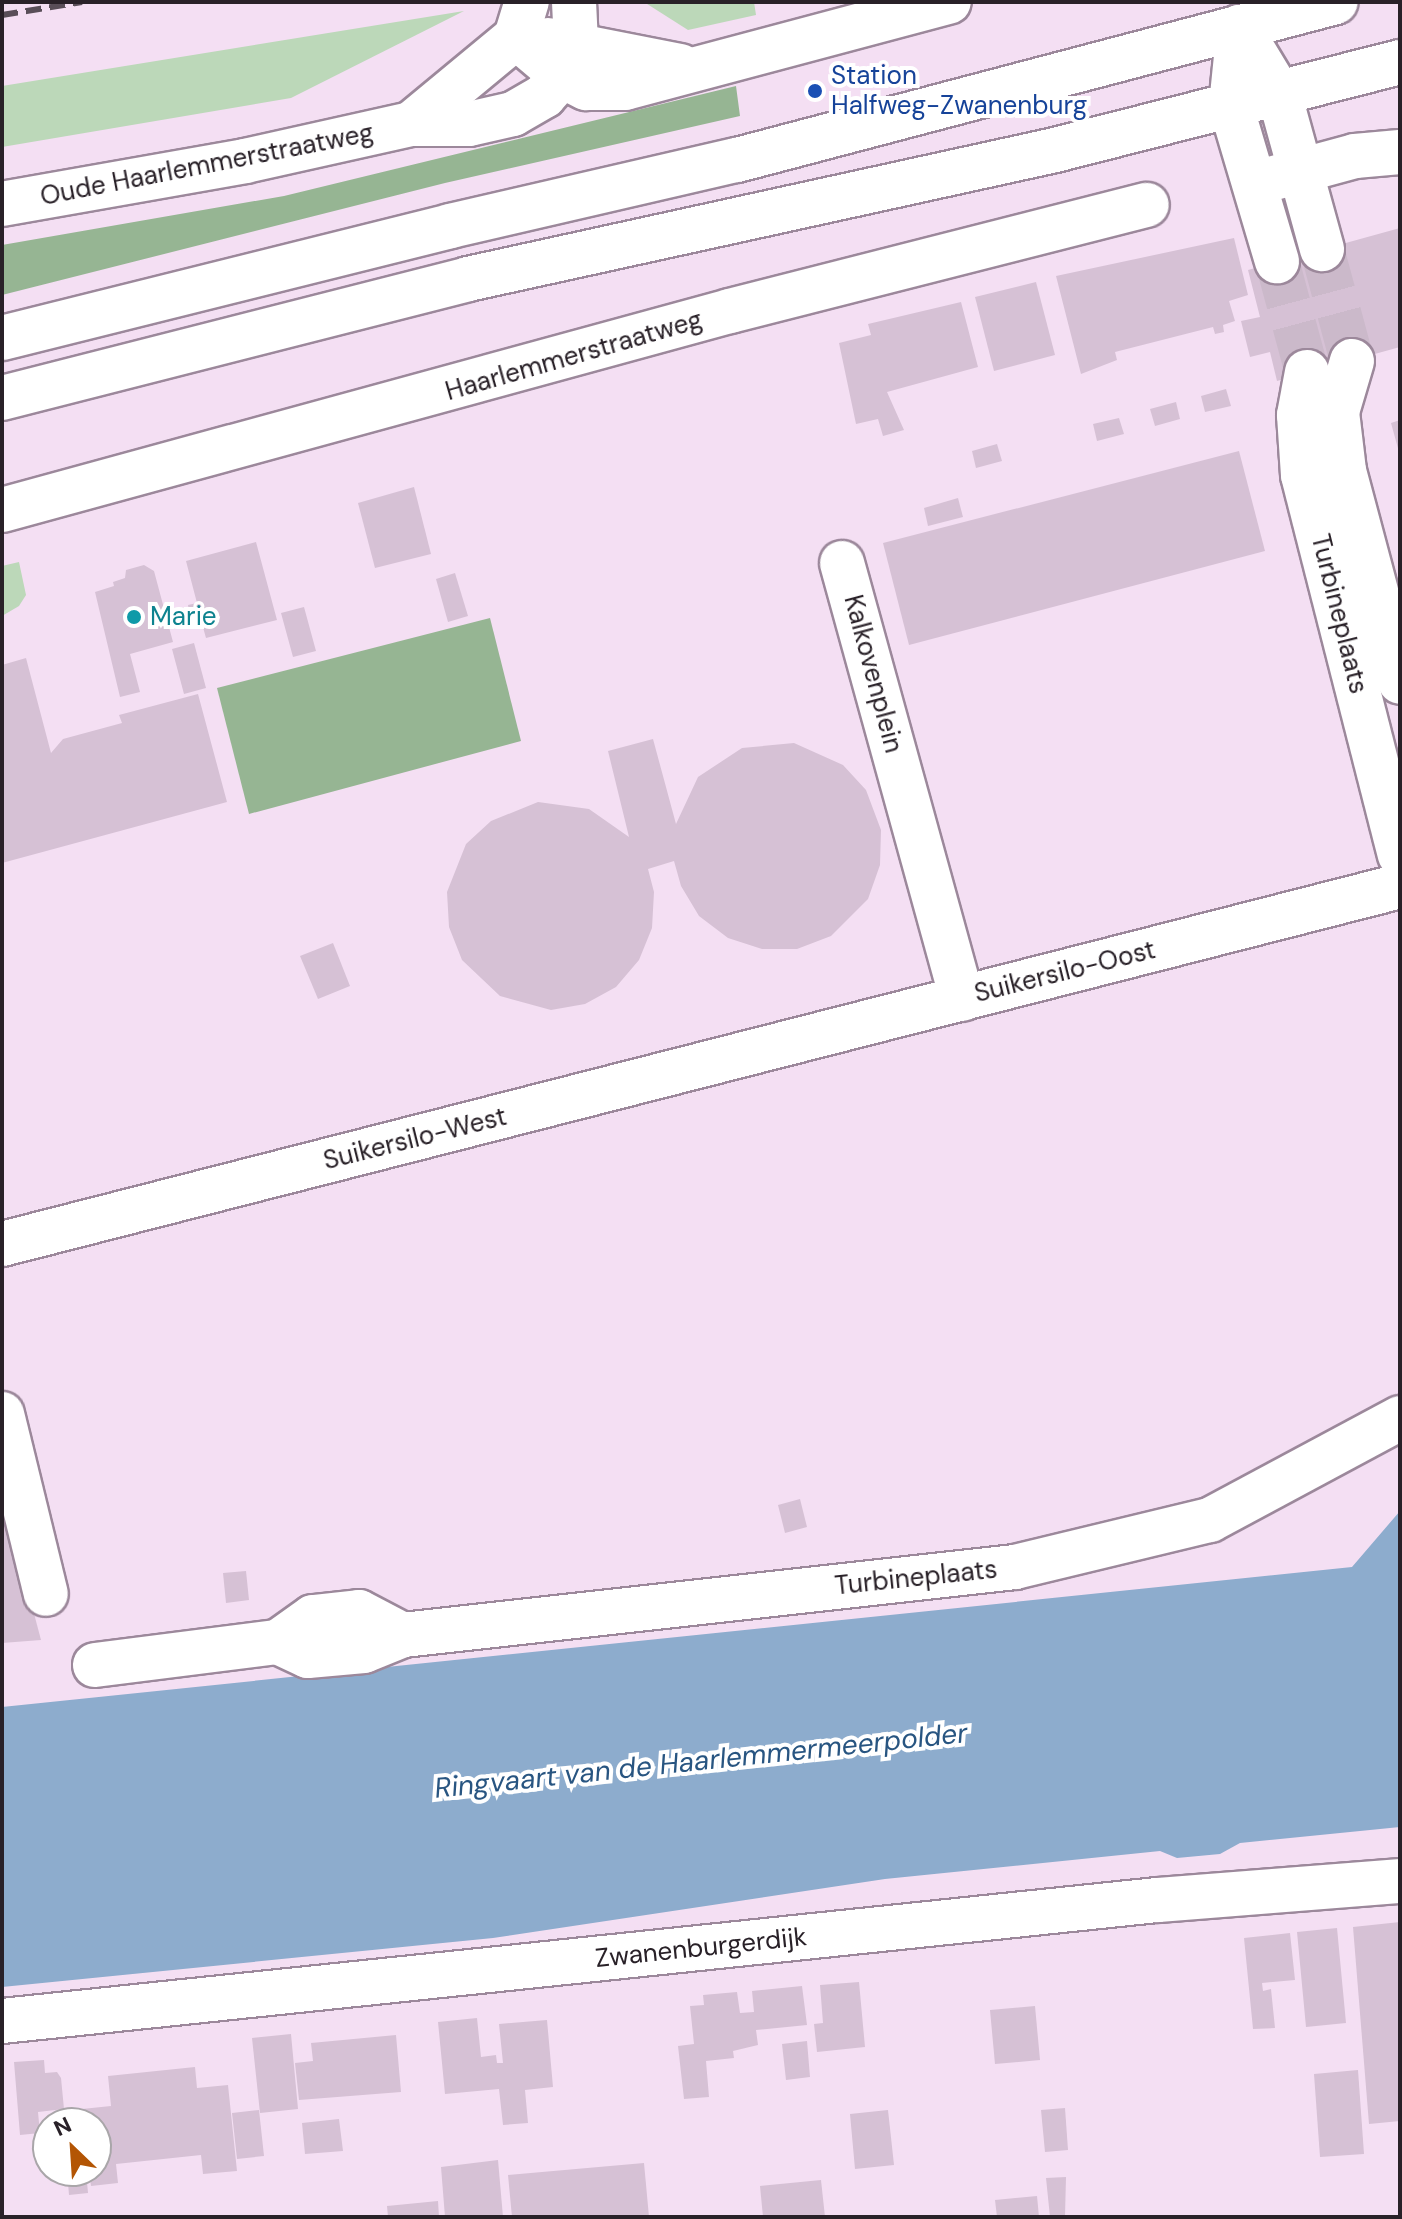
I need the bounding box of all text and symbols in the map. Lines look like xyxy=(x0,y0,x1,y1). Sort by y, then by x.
place label: Station Halfweg-Zwanenburg xyxy=(831,60,1087,122)
marker: Station Halfweg-Zwanenburg xyxy=(806,82,824,100)
street label: Oude Haarlemmerstraatweg xyxy=(38,117,376,213)
street label: Haarlemmerstraatweg xyxy=(442,304,706,408)
street label: Turbineplaats xyxy=(1304,531,1374,697)
street label: Kalkovenplein xyxy=(837,592,909,756)
place label: Marie xyxy=(150,601,217,633)
marker: Marie xyxy=(125,608,143,626)
street label: Suikersilo-Oost xyxy=(971,934,1159,1010)
street label: Suikersilo-West xyxy=(320,1101,510,1177)
street label: Turbineplaats xyxy=(833,1554,999,1602)
water label: Ringvaart van de Haarlemmermeerpolder xyxy=(433,1716,969,1806)
street label: Zwanenburgerdijk xyxy=(594,1921,808,1975)
north arrow xyxy=(32,2107,112,2187)
text: N xyxy=(49,2110,76,2143)

